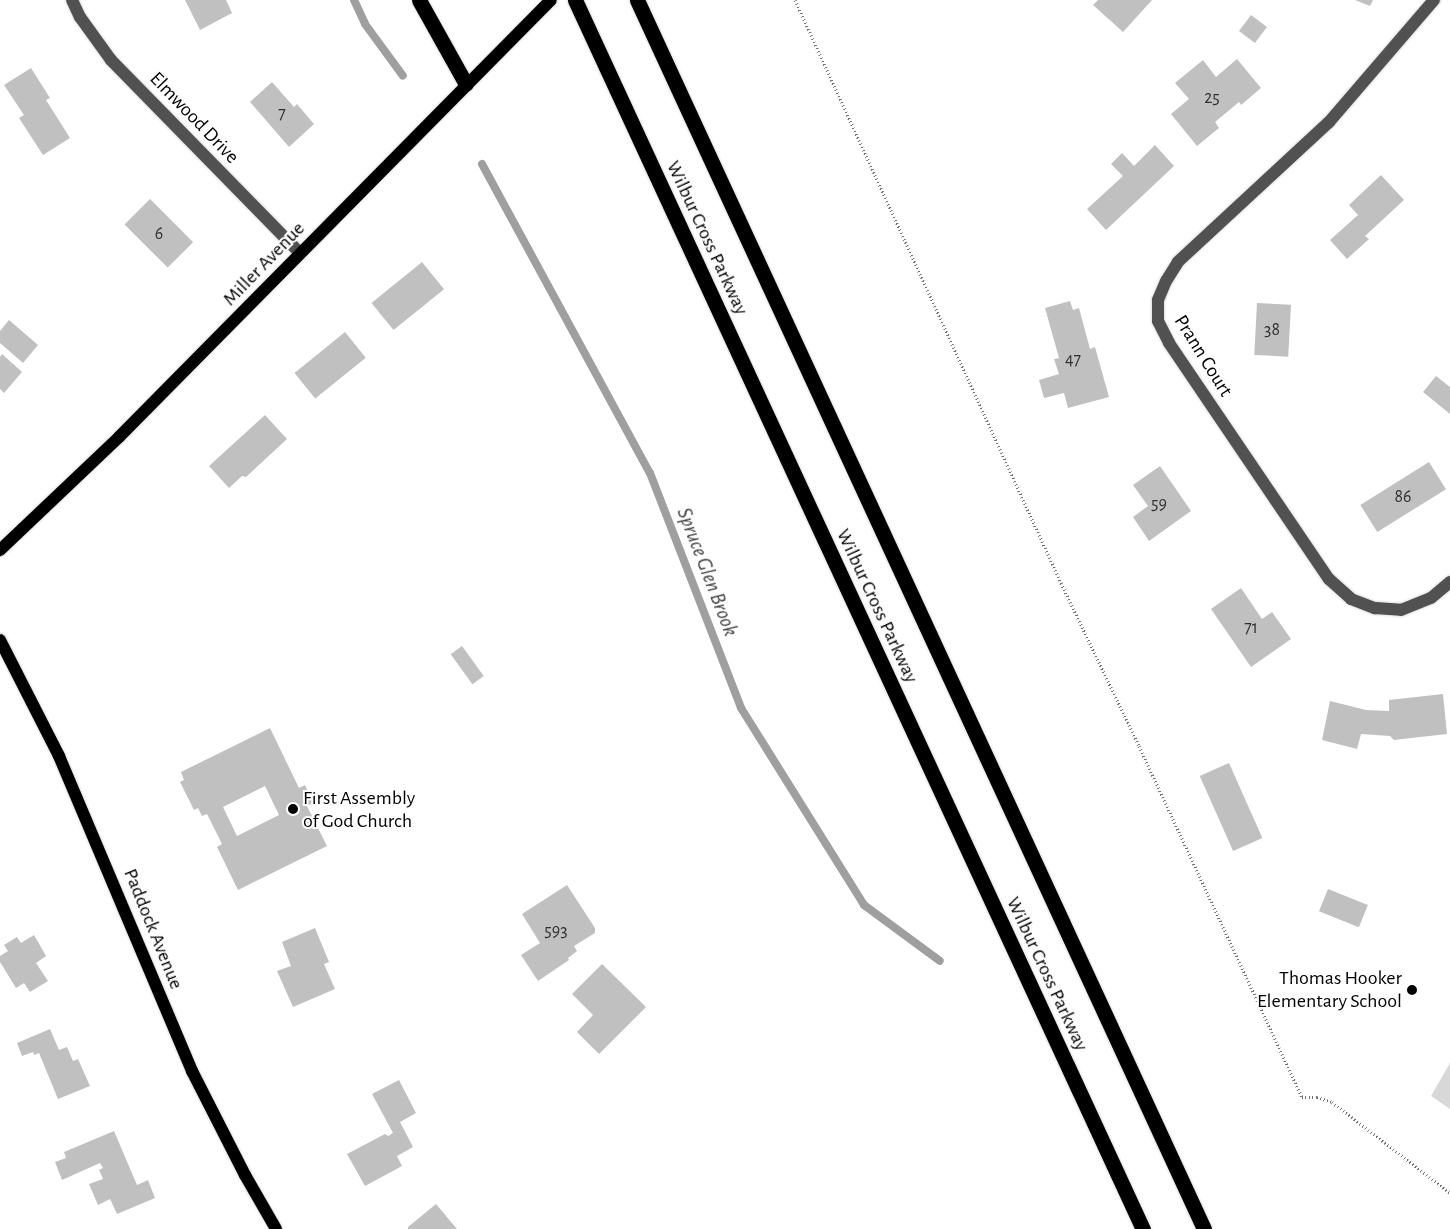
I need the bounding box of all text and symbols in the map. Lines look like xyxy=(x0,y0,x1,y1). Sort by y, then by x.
street label: Elmwood Drive xyxy=(144,67,244,169)
house number: 25 xyxy=(1204,87,1220,109)
house number: 7 xyxy=(278,103,286,125)
street label: Wilbur Cross Parkway xyxy=(661,157,753,319)
street label: Miller Avenue xyxy=(218,217,310,311)
house number: 6 xyxy=(155,223,163,245)
street label: Prann Court xyxy=(1168,311,1238,401)
house number: 38 xyxy=(1264,319,1280,341)
house number: 47 xyxy=(1065,349,1081,371)
house number: 86 xyxy=(1395,486,1411,508)
house number: 59 xyxy=(1151,493,1167,515)
water label: Spruce Glen Brook xyxy=(671,504,743,640)
street label: Wilbur Cross Parkway xyxy=(831,525,923,687)
house number: 71 xyxy=(1244,617,1258,639)
place label: First Assembly of God Church xyxy=(303,786,415,833)
marker: First Assembly of God Church xyxy=(287,803,299,815)
street label: Paddock Avenue xyxy=(118,865,188,993)
street label: Wilbur Cross Parkway xyxy=(1001,893,1093,1055)
house number: 593 xyxy=(544,920,568,942)
place label: Thomas Hooker Elementary School xyxy=(1257,966,1402,1013)
marker: Thomas Hooker Elementary School xyxy=(1406,984,1418,996)

